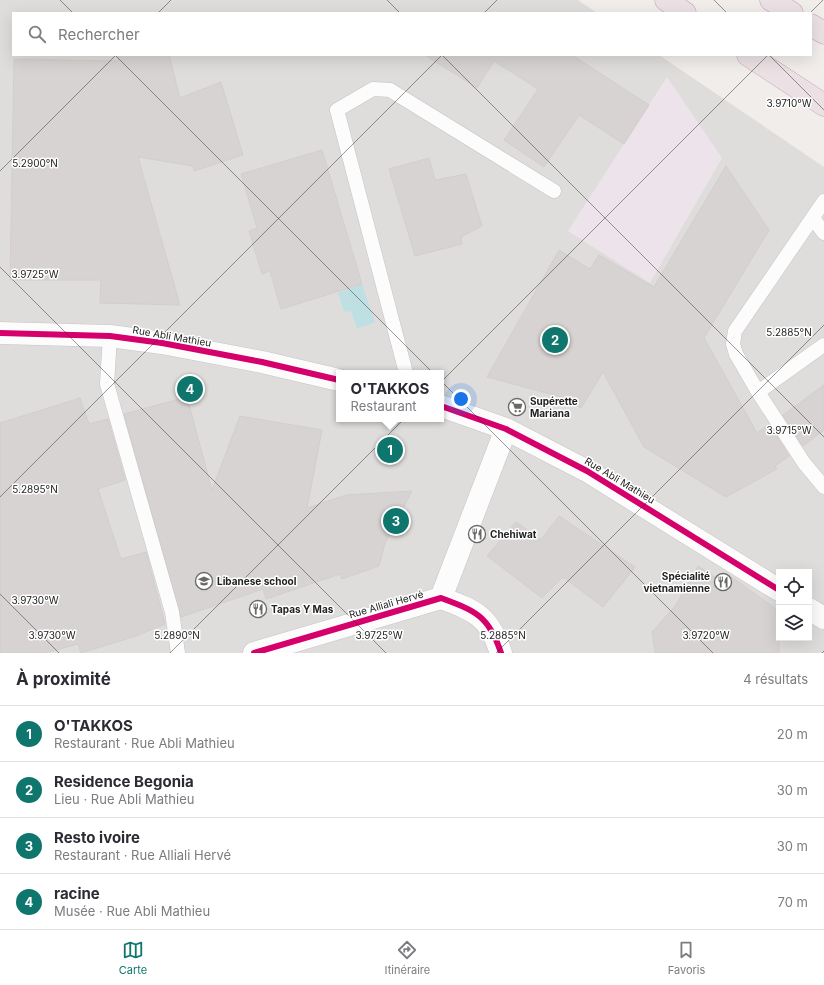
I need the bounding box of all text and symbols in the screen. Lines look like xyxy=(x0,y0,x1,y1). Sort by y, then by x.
search box xyxy=(12,12,812,56)
icon: search xyxy=(26,23,48,45)
text: Rechercher xyxy=(58,25,140,44)
text: 3.9710°W xyxy=(766,97,812,109)
text: 5.2900°N xyxy=(12,157,58,169)
text: 3.9725°W xyxy=(11,268,59,280)
street label: Rue Abli Mathieu xyxy=(132,323,212,349)
pin: 2 xyxy=(542,325,568,355)
text: 5.2885°N xyxy=(766,326,812,338)
popup xyxy=(336,370,444,422)
pin: 4 xyxy=(177,374,203,404)
text: O'TAKKOS xyxy=(351,379,429,398)
your location xyxy=(451,389,471,409)
place label: Supérette Mariana xyxy=(530,395,578,419)
supermarket icon: Supérette Mariana xyxy=(507,397,527,417)
text: Restaurant xyxy=(351,398,417,414)
text: 3.9715°W xyxy=(767,424,812,436)
pin: 1 xyxy=(377,435,403,465)
street label: Rue Abli Mathieu xyxy=(583,454,657,506)
text: 5.2895°N xyxy=(12,483,58,495)
pin: 3 xyxy=(383,506,409,536)
restaurant icon: Chehiwat xyxy=(467,524,487,544)
place label: Chehiwat xyxy=(490,528,537,540)
map controls xyxy=(776,569,812,641)
button: locate xyxy=(776,569,812,605)
place label: Spécialité vietnamienne xyxy=(643,570,710,594)
school or university icon: Libanese school xyxy=(194,571,214,591)
restaurant icon: Spécialité vietnamienne xyxy=(713,572,733,592)
place label: Libanese school xyxy=(217,575,297,587)
street label: Rue Alliali Hervé xyxy=(347,588,425,620)
text: 3.9730°W xyxy=(11,594,59,606)
restaurant icon: Tapas Y Mas xyxy=(248,599,268,619)
place label: Tapas Y Mas xyxy=(271,603,334,615)
button: layers xyxy=(776,605,812,641)
text: 3.9730°W xyxy=(28,629,76,641)
text: 5.2890°N xyxy=(154,629,200,641)
text: 3.9725°W xyxy=(355,629,403,641)
text: 5.2885°N xyxy=(480,629,526,641)
text: 3.9720°W xyxy=(682,629,730,641)
text: À proximité xyxy=(16,669,111,689)
text: 4 résultats xyxy=(743,671,808,687)
text: O'TAKKOS xyxy=(54,716,133,735)
text: 1 xyxy=(26,726,32,742)
text: 20 m xyxy=(777,726,808,742)
text: Restaurant · Rue Abli Mathieu xyxy=(54,735,235,751)
text: Residence Begonia xyxy=(54,772,194,791)
text: 2 xyxy=(25,782,33,798)
text: 30 m xyxy=(777,782,808,798)
text: Lieu · Rue Abli Mathieu xyxy=(54,791,194,807)
text: Resto ivoire xyxy=(54,828,140,847)
text: 3 xyxy=(25,838,33,854)
text: 30 m xyxy=(777,838,808,854)
text: Restaurant · Rue Alliali Hervé xyxy=(54,847,231,863)
text: racine xyxy=(54,884,100,903)
text: 4 xyxy=(25,894,33,910)
text: 70 m xyxy=(778,894,808,910)
text: Musée · Rue Abli Mathieu xyxy=(54,903,210,919)
tab: Carte xyxy=(119,939,147,977)
tab: Itinéraire xyxy=(385,939,430,977)
tab: Favoris xyxy=(668,939,705,977)

